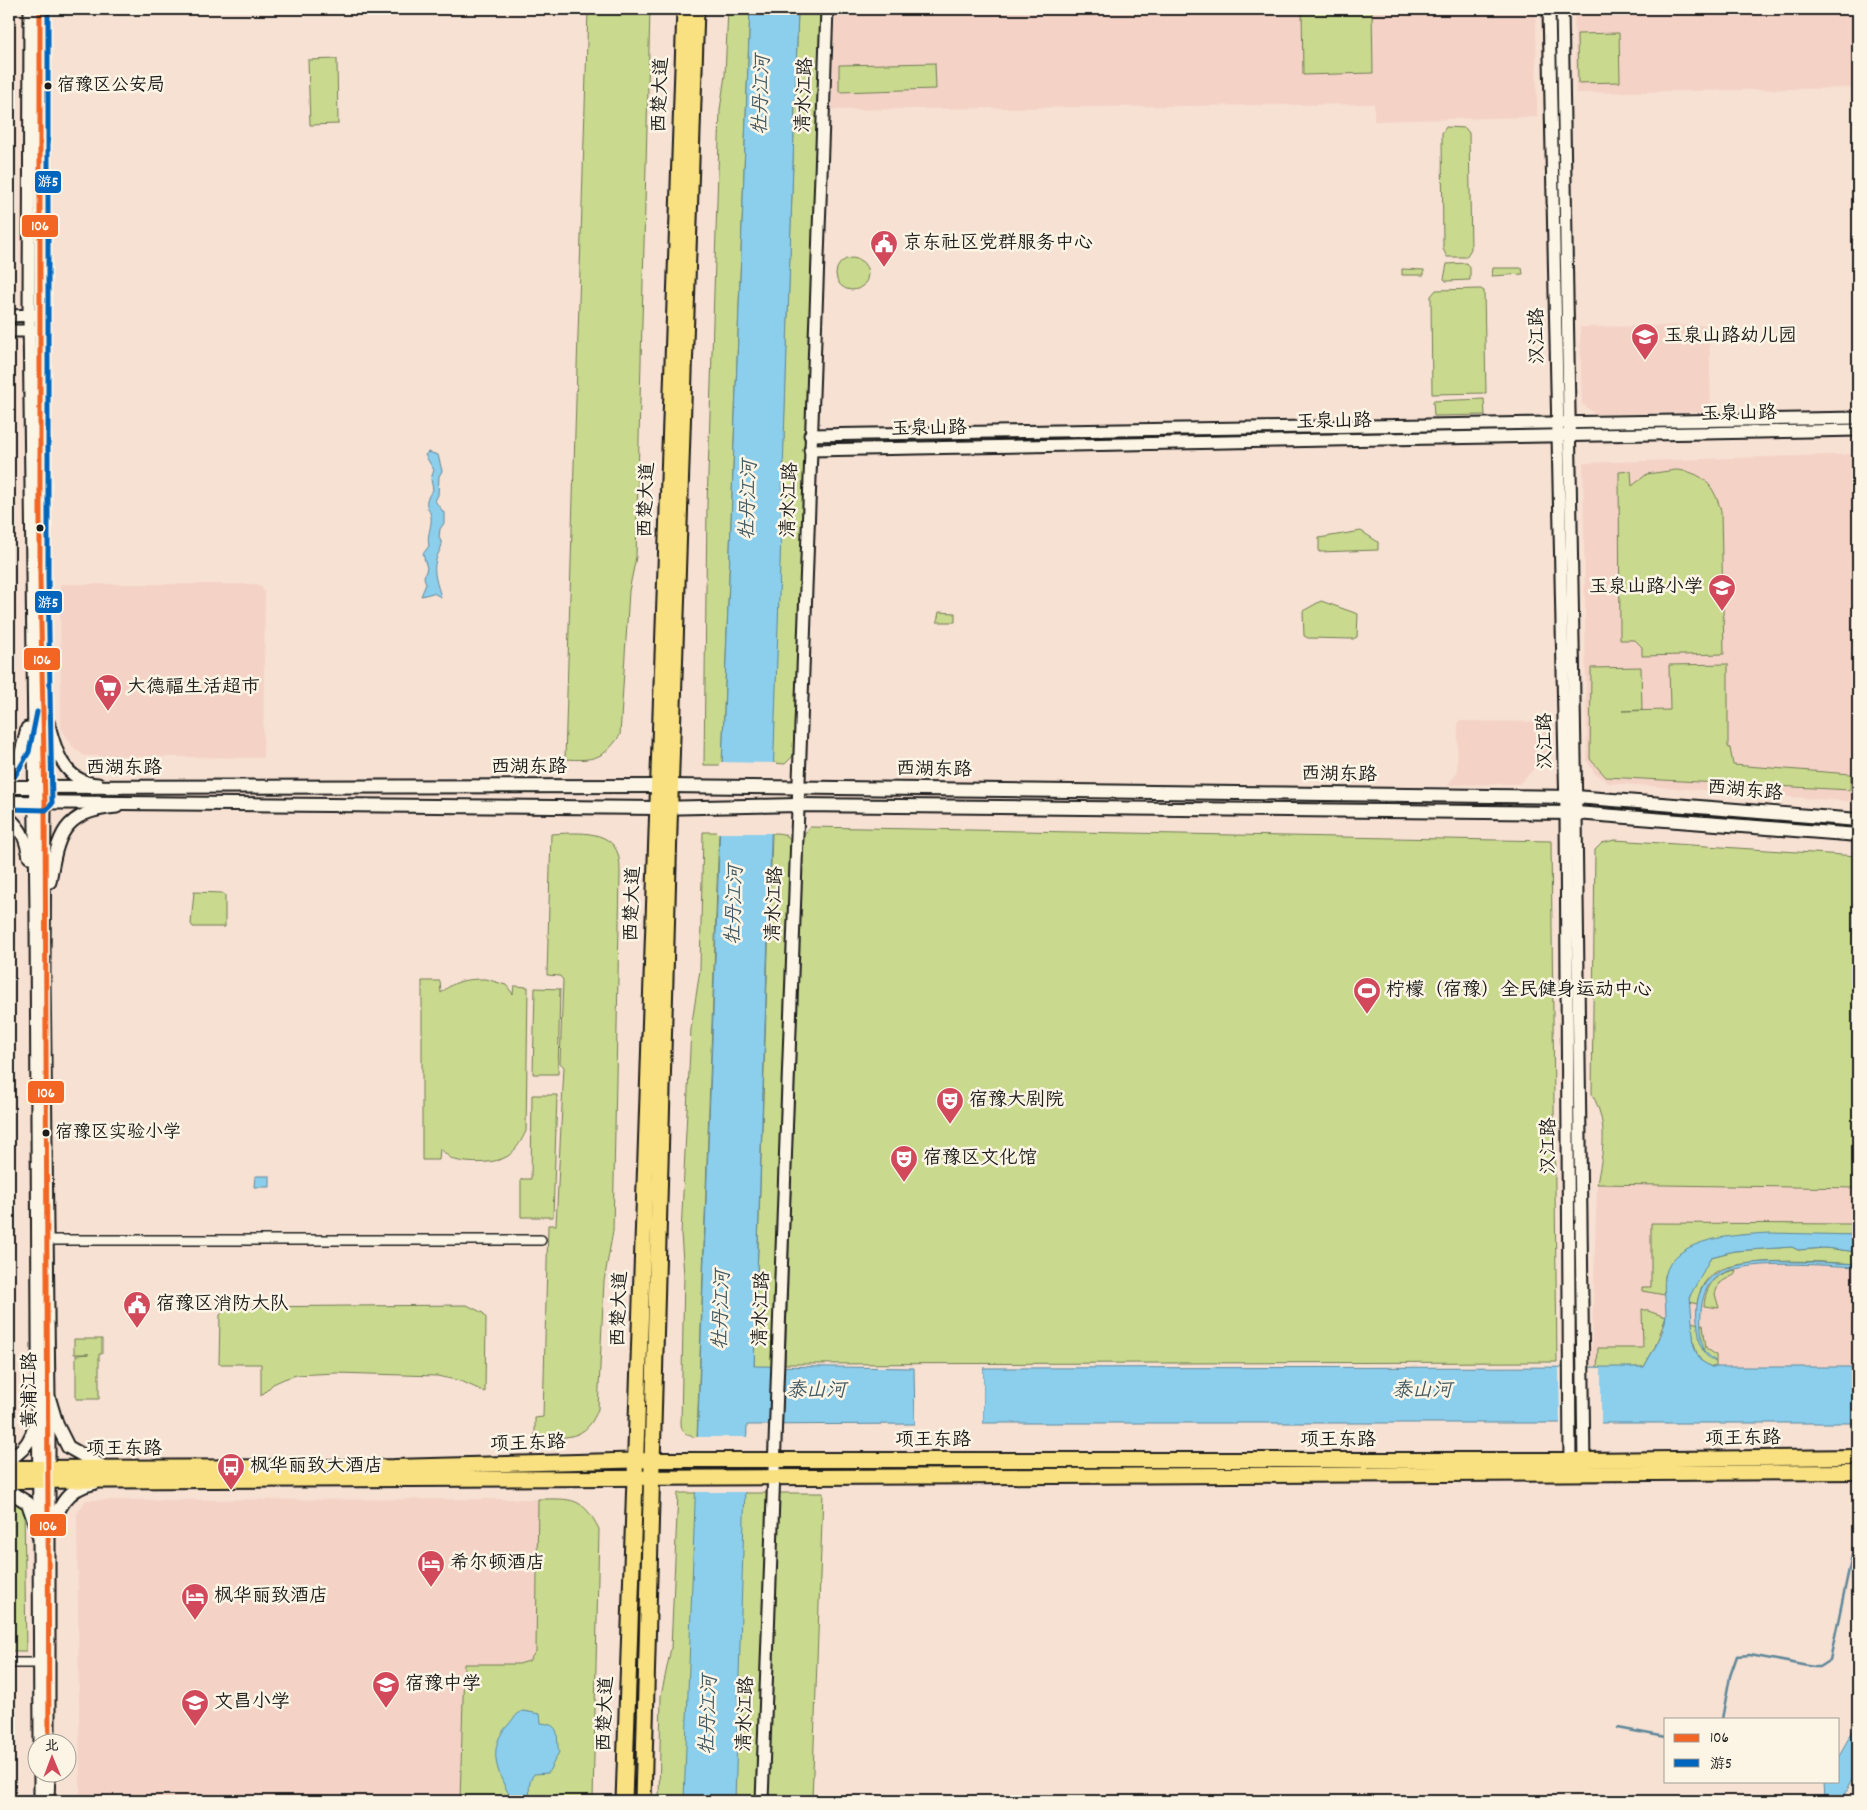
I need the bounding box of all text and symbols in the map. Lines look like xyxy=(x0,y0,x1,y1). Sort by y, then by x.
water label: 牡丹江河 xyxy=(748,52,778,135)
street label: 西楚大道 xyxy=(647,57,677,133)
street label: 清水江路 xyxy=(791,57,821,133)
place label: 宿豫区公安局 xyxy=(57,74,165,99)
marker: 宿豫区公安局 xyxy=(43,81,53,91)
line badge: 游5 xyxy=(34,170,62,194)
text: 游5 xyxy=(38,173,59,193)
line badge: 106 xyxy=(21,214,59,238)
text: 106 xyxy=(31,217,49,237)
public building icon: 京东社区党群服务中心 xyxy=(869,229,899,268)
place label: 京东社区党群服务中心 xyxy=(903,231,1093,258)
street label: 汉江路 xyxy=(1525,307,1553,365)
school or university icon: 玉泉山路幼儿园 xyxy=(1630,322,1660,361)
place label: 玉泉山路幼儿园 xyxy=(1664,324,1797,351)
street label: 玉泉山路 xyxy=(1701,401,1777,429)
street label: 玉泉山路 xyxy=(1296,409,1372,437)
street label: 玉泉山路 xyxy=(891,416,967,444)
water label: 牡丹江河 xyxy=(735,457,765,540)
street label: 西楚大道 xyxy=(633,462,663,538)
street label: 清水江路 xyxy=(776,462,806,538)
unlabelled marker xyxy=(35,523,45,533)
school or university icon: 玉泉山路小学 xyxy=(1707,573,1737,612)
place label: 玉泉山路小学 xyxy=(1589,575,1703,602)
line badge: 游5 xyxy=(34,590,63,614)
text: 游5 xyxy=(38,594,59,614)
line badge: 106 xyxy=(23,647,61,671)
text: 106 xyxy=(33,651,51,671)
supermarket icon: 大德福生活超市 xyxy=(93,673,123,712)
place label: 大德福生活超市 xyxy=(127,675,260,702)
street label: 汉江路 xyxy=(1533,712,1561,770)
street label: 西湖东路 xyxy=(491,755,567,782)
street label: 西湖东路 xyxy=(86,756,162,783)
street label: 西湖东路 xyxy=(896,757,972,785)
street label: 西湖东路 xyxy=(1301,762,1377,790)
street label: 西湖东路 xyxy=(1706,775,1784,809)
water label: 牡丹江河 xyxy=(721,862,751,945)
street label: 西楚大道 xyxy=(619,866,649,942)
street label: 清水江路 xyxy=(761,866,791,942)
sports icon: 柠檬（宿豫）全民健身运动中心 xyxy=(1352,976,1382,1015)
place label: 柠檬（宿豫）全民健身运动中心 xyxy=(1386,978,1652,1005)
line badge: 106 xyxy=(27,1080,65,1104)
text: 106 xyxy=(37,1084,55,1104)
theatre icon: 宿豫大剧院 xyxy=(935,1086,965,1125)
place label: 宿豫大剧院 xyxy=(969,1088,1064,1115)
street label: 汉江路 xyxy=(1537,1117,1564,1175)
place label: 宿豫区实验小学 xyxy=(55,1121,181,1146)
marker: 宿豫区实验小学 xyxy=(41,1128,51,1138)
theatre icon: 宿豫区文化馆 xyxy=(889,1144,919,1183)
place label: 宿豫区文化馆 xyxy=(923,1146,1037,1173)
water label: 牡丹江河 xyxy=(708,1267,738,1350)
street label: 西楚大道 xyxy=(606,1271,636,1347)
street label: 清水江路 xyxy=(748,1271,778,1347)
public building icon: 宿豫区消防大队 xyxy=(122,1290,152,1329)
place label: 宿豫区消防大队 xyxy=(156,1292,289,1319)
street label: 黄浦江路 xyxy=(18,1352,45,1428)
water label: 泰山河 xyxy=(786,1378,849,1406)
water label: 泰山河 xyxy=(1392,1378,1455,1406)
street label: 项王东路 xyxy=(1705,1426,1781,1454)
street label: 项王东路 xyxy=(895,1428,971,1455)
street label: 项王东路 xyxy=(1300,1428,1376,1455)
street label: 项王东路 xyxy=(490,1430,566,1460)
street label: 项王东路 xyxy=(86,1437,162,1464)
bus stop icon: 枫华丽致大酒店 xyxy=(216,1452,246,1491)
place label: 枫华丽致大酒店 xyxy=(250,1454,383,1481)
line badge: 106 xyxy=(29,1513,67,1537)
text: 106 xyxy=(39,1517,57,1537)
hotel icon: 希尔顿酒店 xyxy=(416,1549,446,1588)
place label: 希尔顿酒店 xyxy=(450,1551,545,1578)
hotel icon: 枫华丽致酒店 xyxy=(180,1582,210,1621)
place label: 枫华丽致酒店 xyxy=(214,1584,328,1611)
school or university icon: 宿豫中学 xyxy=(371,1670,401,1709)
place label: 宿豫中学 xyxy=(405,1672,481,1699)
water label: 牡丹江河 xyxy=(695,1672,725,1755)
street label: 西楚大道 xyxy=(592,1676,622,1752)
street label: 清水江路 xyxy=(732,1676,762,1752)
school or university icon: 文昌小学 xyxy=(180,1688,210,1727)
place label: 文昌小学 xyxy=(214,1690,290,1717)
legend xyxy=(1664,1718,1840,1782)
text: 106 xyxy=(1710,1728,1729,1750)
north arrow xyxy=(28,1732,78,1782)
text: 北 xyxy=(45,1737,59,1757)
text: 游5 xyxy=(1710,1754,1732,1776)

